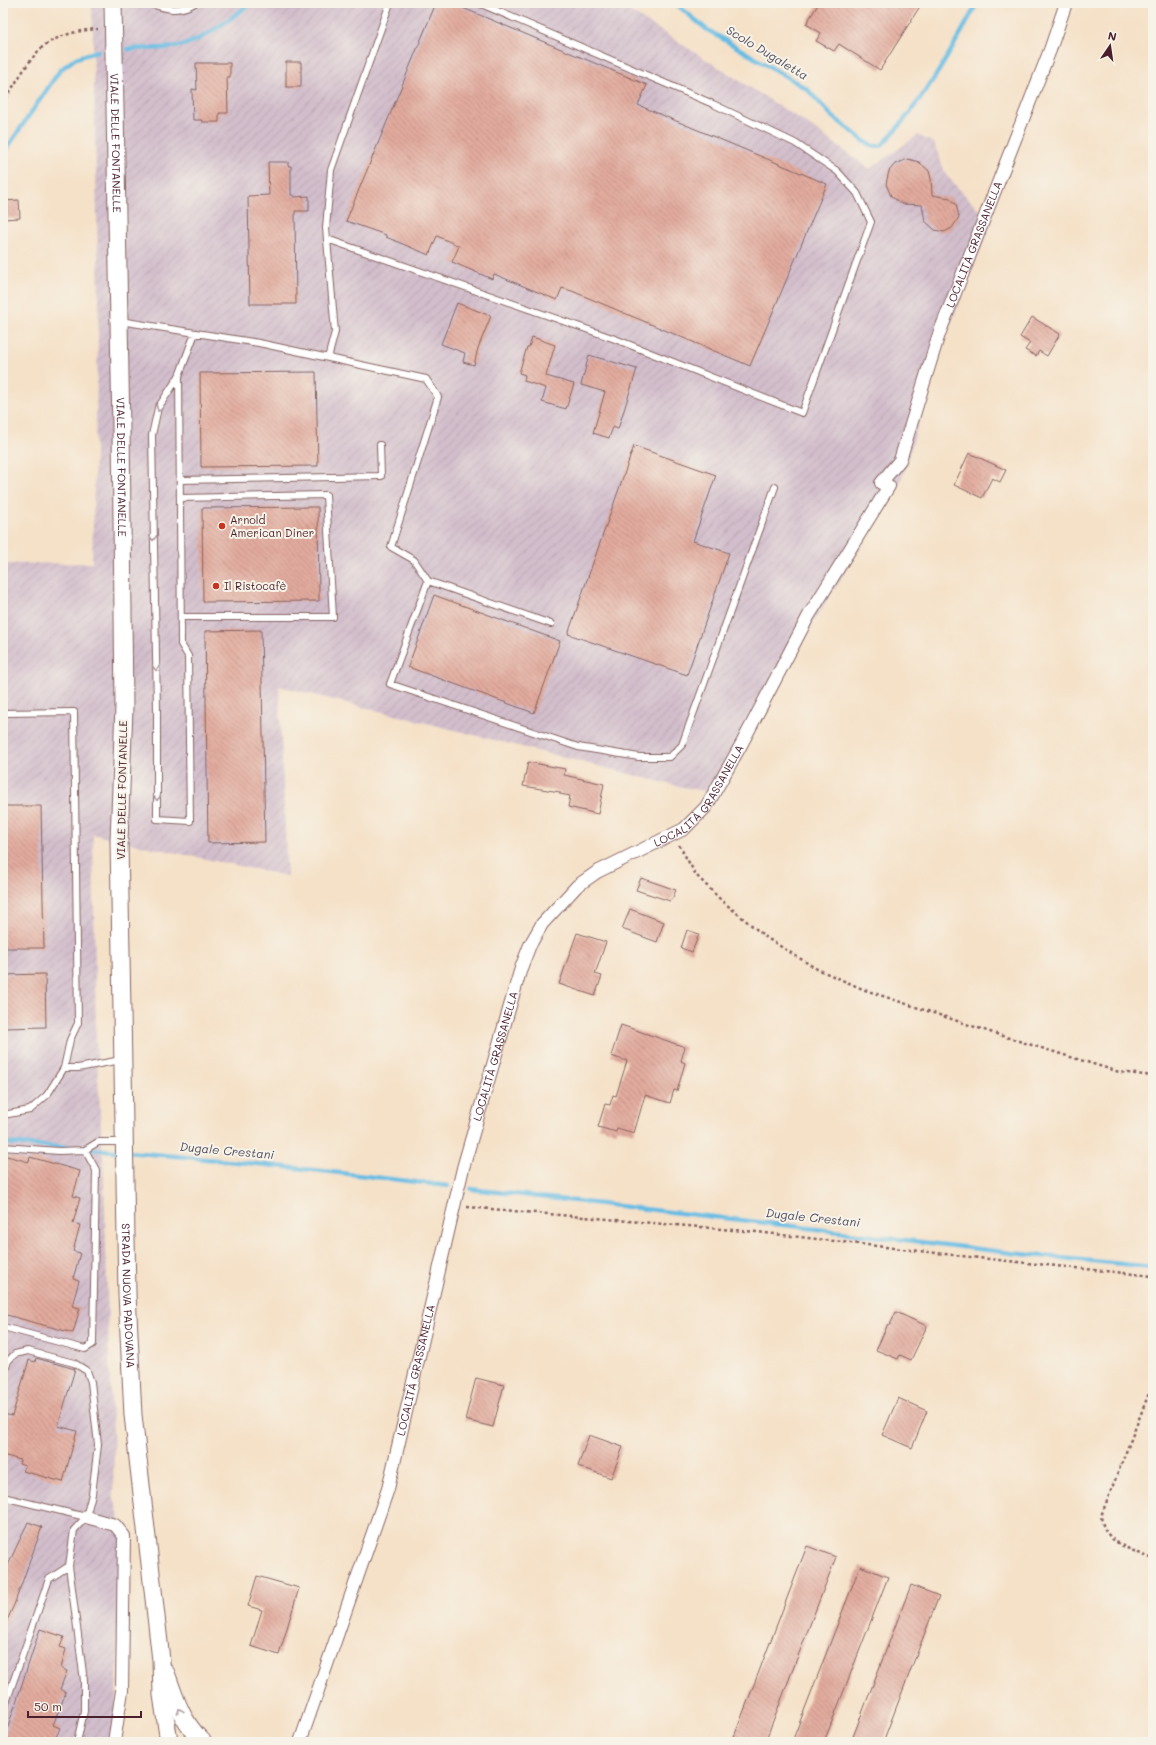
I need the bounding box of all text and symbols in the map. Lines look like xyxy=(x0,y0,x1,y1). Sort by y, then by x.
water label: Scolo Dugaletta xyxy=(724,21,811,83)
north arrow xyxy=(1090,26,1130,66)
text: N xyxy=(1107,28,1118,44)
street label: VIALE DELLE FONTANELLE xyxy=(107,73,125,213)
street label: LOCALITÀ GRASSANELLA xyxy=(942,179,1005,309)
street label: VIALE DELLE FONTANELLE xyxy=(113,397,130,537)
one-way arrow xyxy=(155,406,163,413)
place label: Arnold American Diner xyxy=(230,512,314,540)
marker: Arnold American Diner xyxy=(217,521,227,531)
one-way arrow xyxy=(149,535,157,541)
place label: Il Ristocafè xyxy=(224,578,286,593)
marker: Il Ristocafè xyxy=(211,581,221,591)
one-way arrow xyxy=(152,665,160,671)
street label: VIALE DELLE FONTANELLE xyxy=(113,720,130,860)
street label: LOCALITÀ GRASSANELLA xyxy=(651,742,747,850)
one-way arrow xyxy=(153,795,161,801)
street label: LOCALITÀ GRASSANELLA xyxy=(469,989,521,1123)
water label: Dugale Crestani xyxy=(179,1138,275,1162)
water label: Dugale Crestani xyxy=(765,1204,861,1230)
street label: STRADA NUOVA PADOVANA xyxy=(119,1223,139,1369)
street label: LOCALITÀ GRASSANELLA xyxy=(393,1303,438,1437)
scale bar xyxy=(28,1693,141,1719)
text: 50 m xyxy=(34,1698,62,1714)
one-way arrow xyxy=(176,1707,184,1714)

